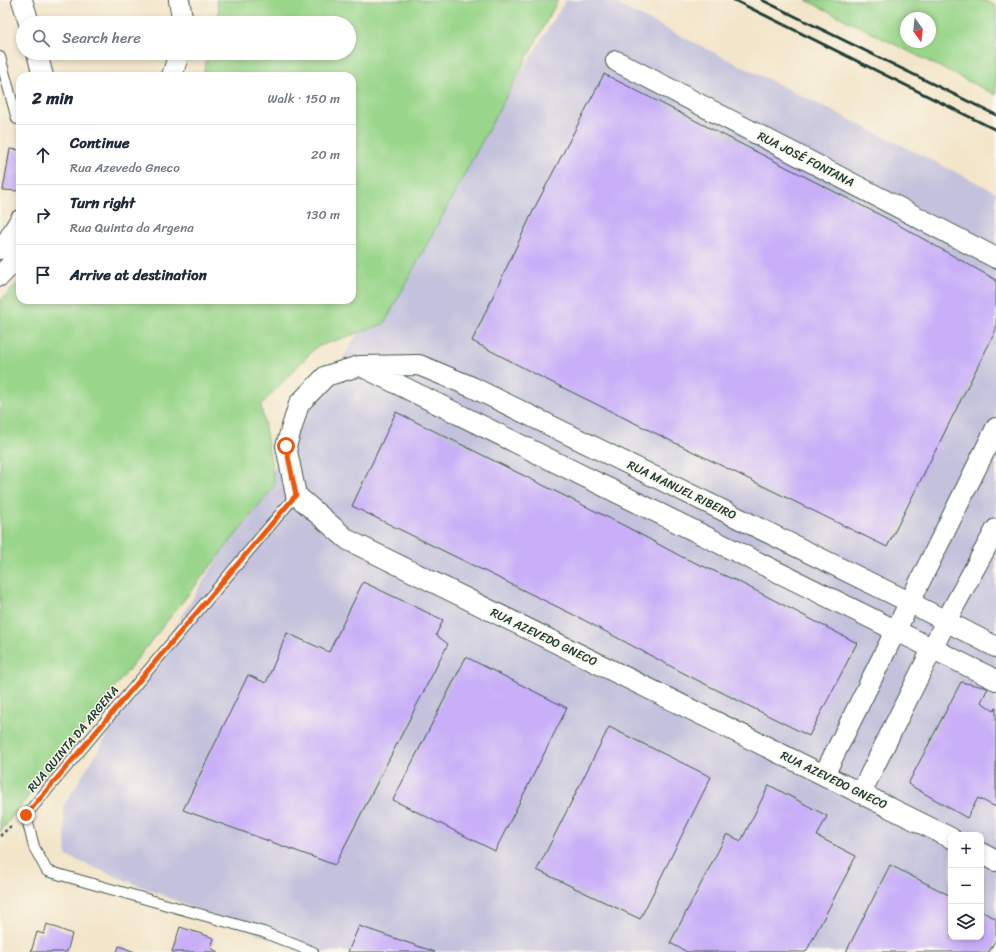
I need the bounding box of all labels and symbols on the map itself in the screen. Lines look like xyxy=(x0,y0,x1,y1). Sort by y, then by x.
north arrow xyxy=(900,12,936,48)
street label: RUA JOSÉ FONTANA xyxy=(754,125,859,193)
route start xyxy=(277,437,295,455)
street label: RUA MANUEL RIBEIRO xyxy=(624,454,741,526)
street label: RUA AZEVEDO GNECO xyxy=(487,602,601,673)
street label: RUA QUINTA DA ARGENA xyxy=(22,681,125,797)
street label: RUA AZEVEDO GNECO xyxy=(777,745,891,816)
route end xyxy=(17,806,35,824)

